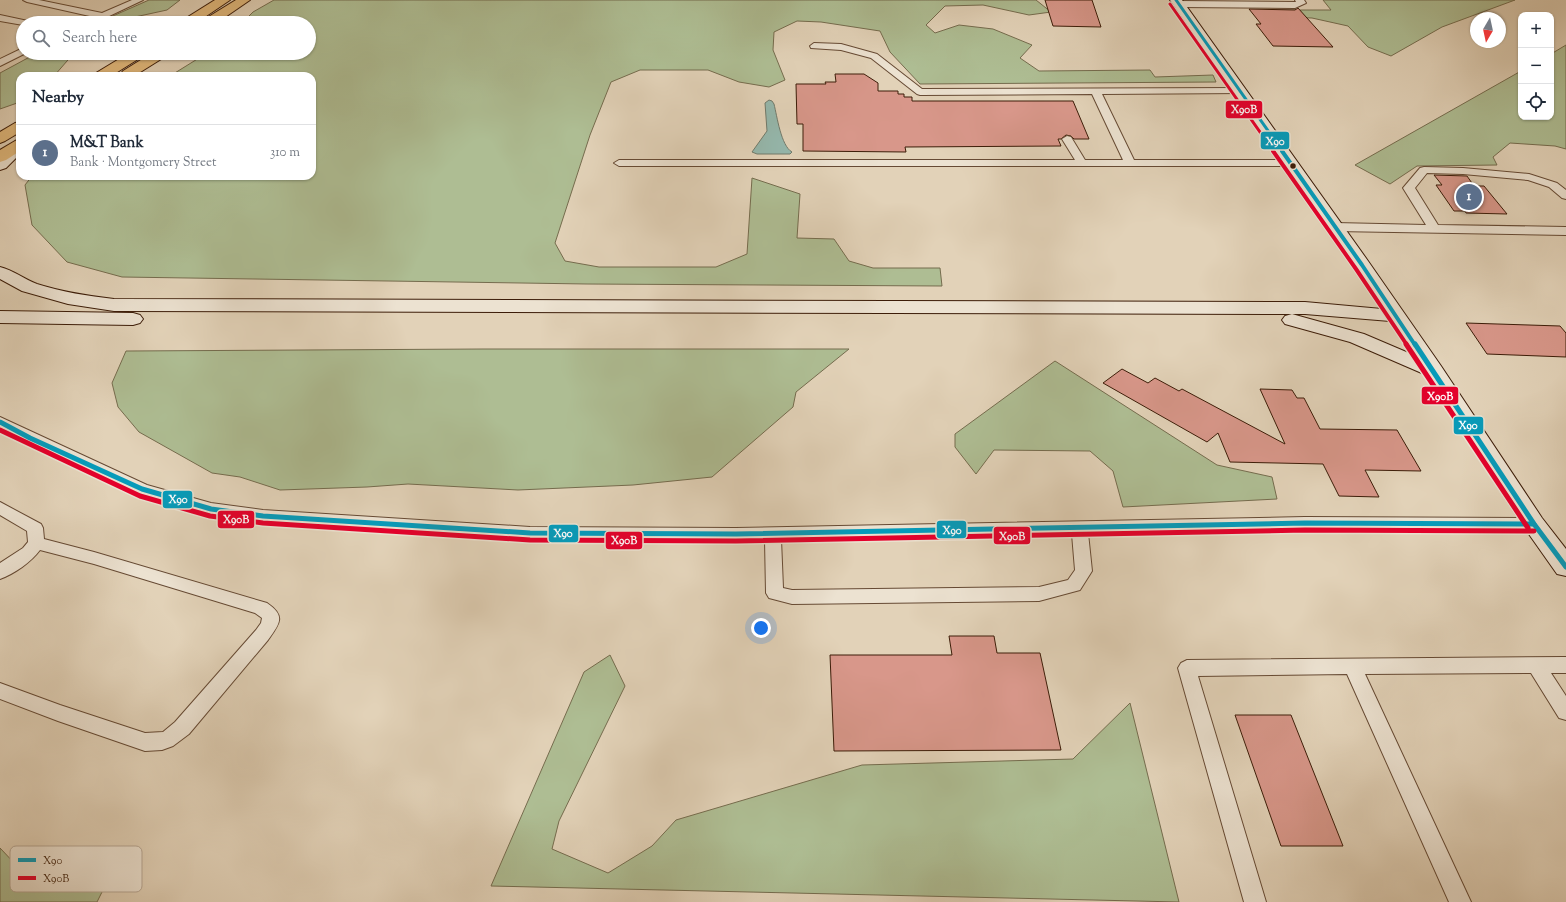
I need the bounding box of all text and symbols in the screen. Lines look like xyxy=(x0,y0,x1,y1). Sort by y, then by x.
north arrow xyxy=(1470,12,1506,48)
map controls xyxy=(1518,12,1554,120)
button: + xyxy=(1518,12,1554,48)
search box xyxy=(16,16,316,60)
icon: search xyxy=(30,27,52,49)
text: Search here xyxy=(62,28,137,49)
button: − xyxy=(1518,48,1554,84)
button: locate xyxy=(1518,84,1554,120)
text: Nearby xyxy=(32,86,84,110)
line badge: X90B xyxy=(1225,100,1263,119)
text: X90B xyxy=(1230,102,1257,118)
line badge: X90 xyxy=(1260,131,1290,150)
text: M&T Bank xyxy=(70,133,144,154)
text: X90 xyxy=(1264,134,1285,150)
text: 1 xyxy=(43,144,47,162)
text: 310 m xyxy=(270,144,300,162)
text: Bank · Montgomery Street xyxy=(70,154,216,172)
unlabelled marker xyxy=(1288,161,1298,171)
pin: 1 xyxy=(1456,182,1482,212)
line badge: X90B xyxy=(1421,386,1459,405)
text: X90B xyxy=(1426,389,1453,405)
line badge: X90 xyxy=(1453,416,1484,435)
text: X90 xyxy=(1457,418,1478,434)
line badge: X90 xyxy=(162,490,193,509)
text: X90 xyxy=(167,492,188,508)
line badge: X90B xyxy=(217,510,255,529)
text: X90B xyxy=(222,512,249,528)
line badge: X90 xyxy=(936,520,967,539)
text: X90 xyxy=(941,523,962,539)
line badge: X90 xyxy=(548,524,579,543)
text: X90 xyxy=(552,526,573,542)
line badge: X90B xyxy=(993,526,1031,545)
text: X90B xyxy=(998,529,1025,545)
line badge: X90B xyxy=(605,531,643,550)
text: X90B xyxy=(610,533,637,549)
your location xyxy=(751,618,771,638)
legend xyxy=(10,846,142,892)
text: X90 xyxy=(43,853,62,869)
text: X90B xyxy=(43,871,69,887)

